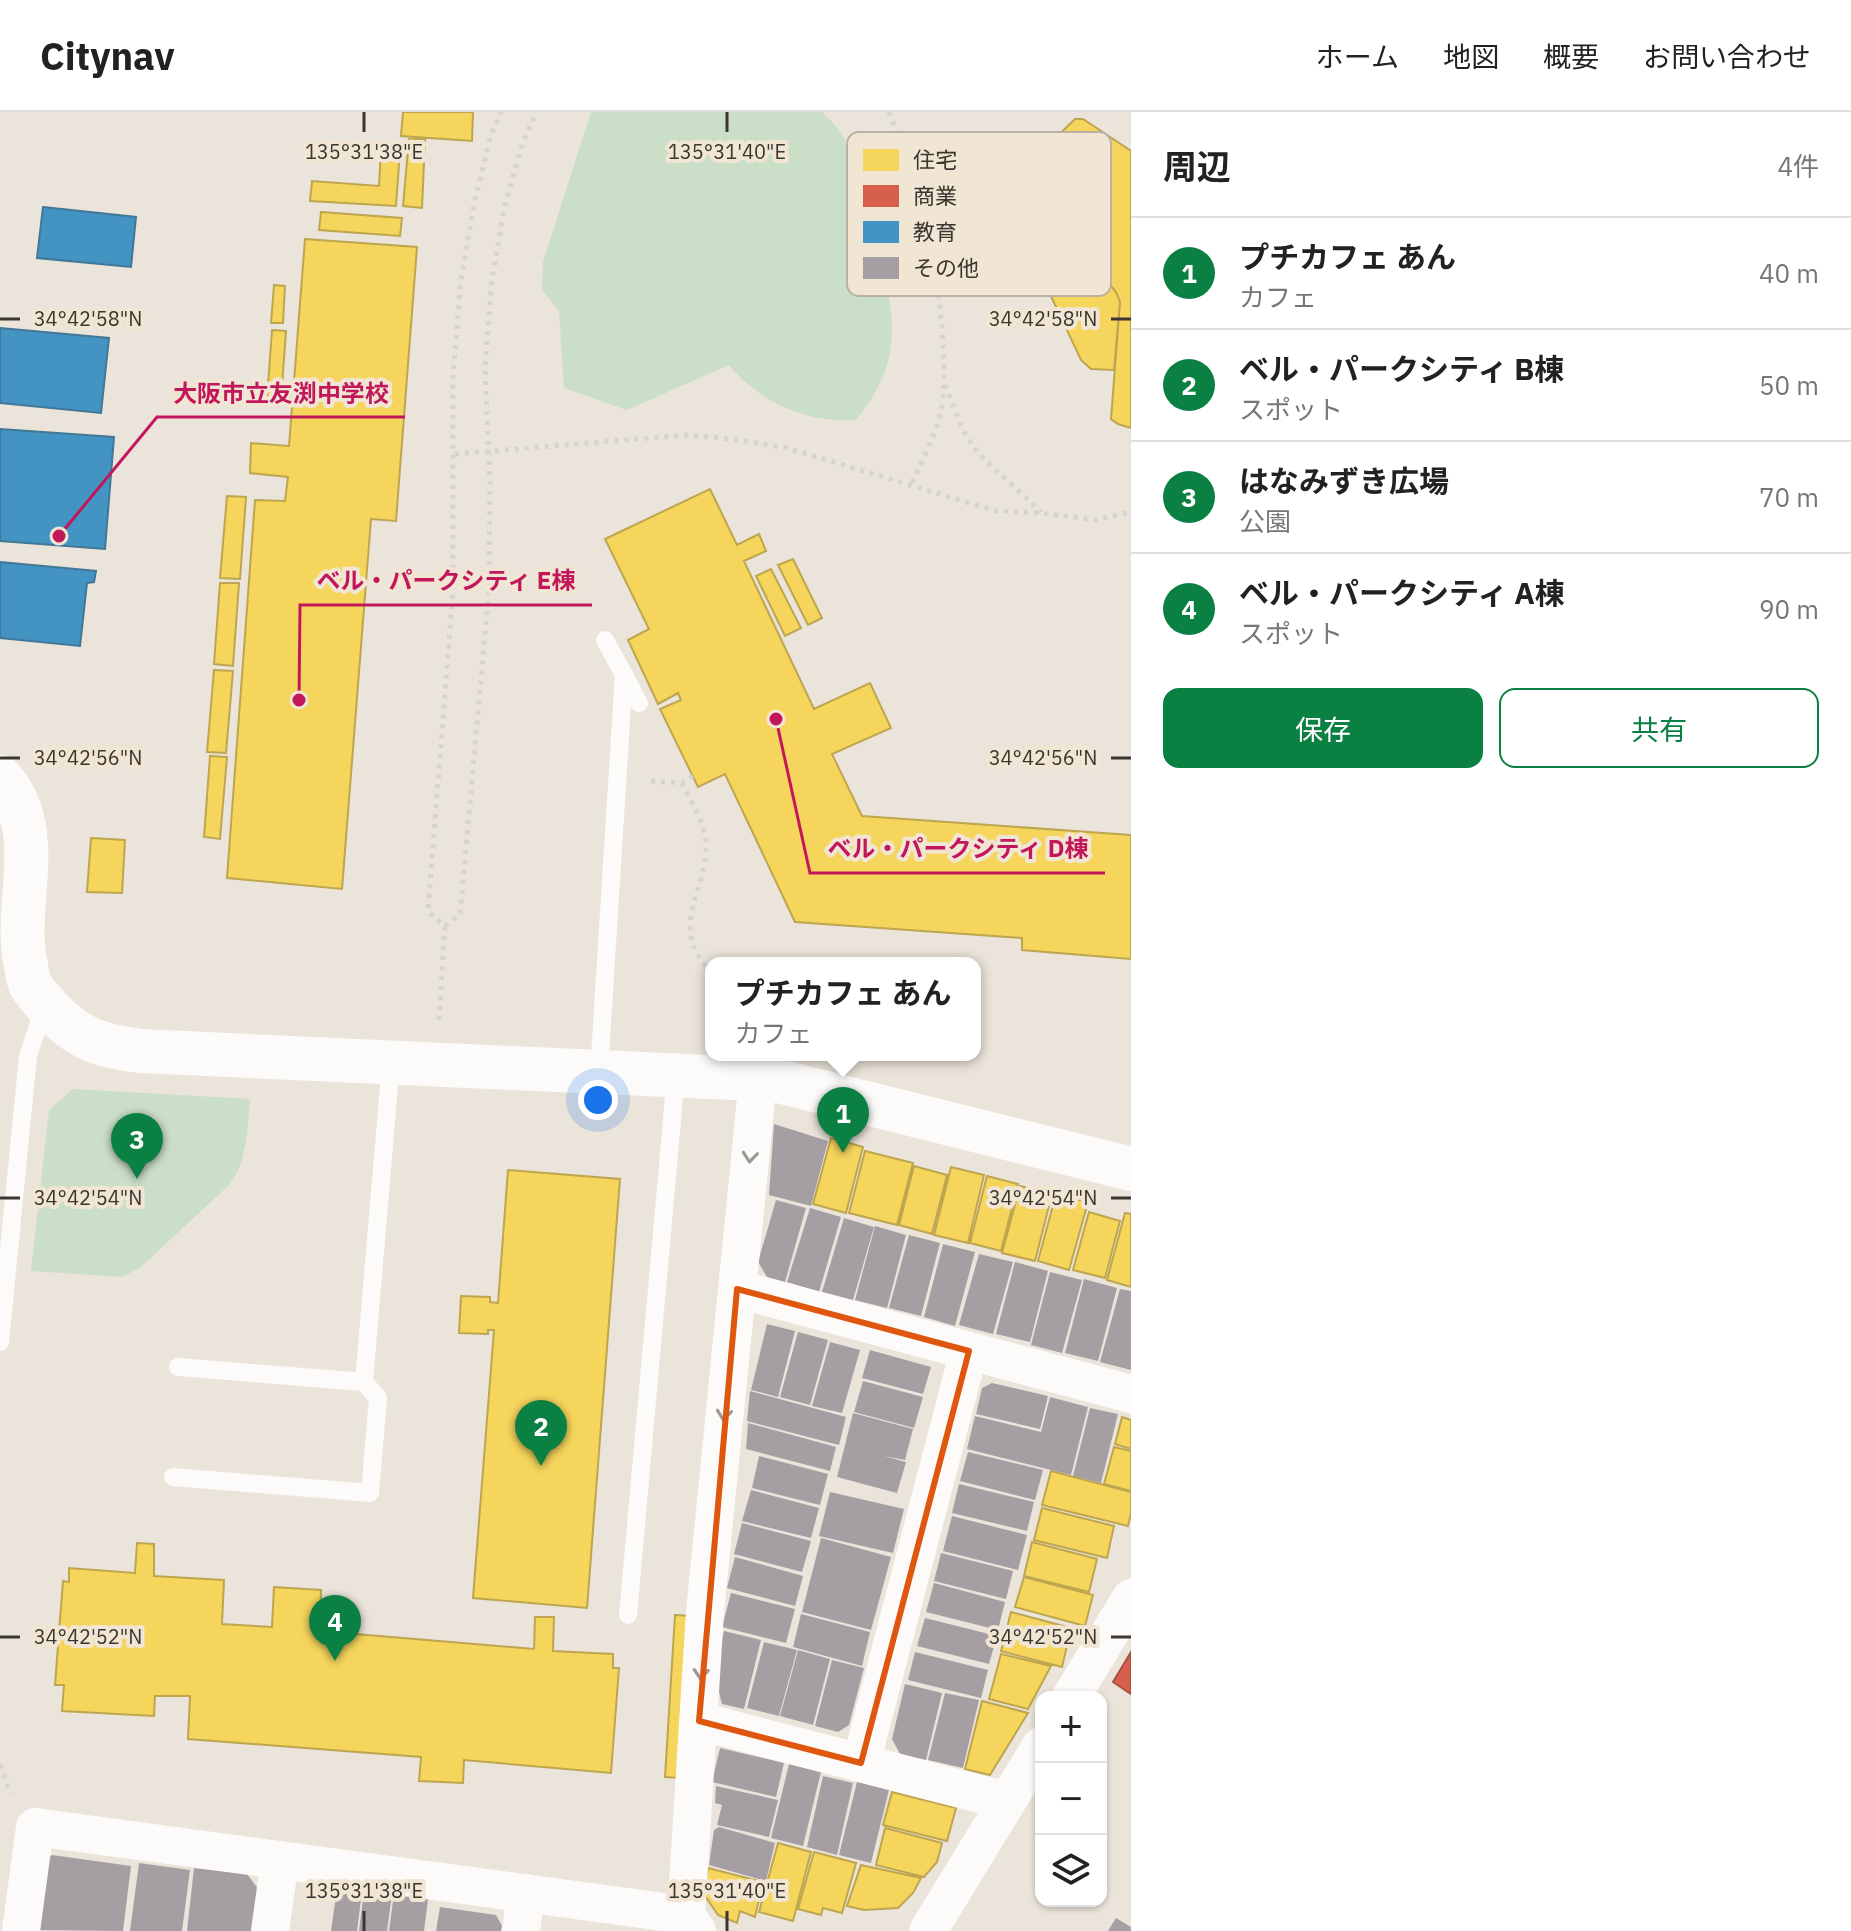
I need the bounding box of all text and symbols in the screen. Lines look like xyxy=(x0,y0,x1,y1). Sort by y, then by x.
text: Citynav xyxy=(40,31,175,80)
text: ホーム xyxy=(1316,38,1399,75)
text: 地図 xyxy=(1443,38,1499,75)
text: 概要 xyxy=(1543,38,1599,75)
text: お問い合わせ xyxy=(1643,38,1811,75)
legend xyxy=(847,132,1111,296)
text: 135°31'38"E xyxy=(305,138,423,165)
text: 135°31'40"E xyxy=(668,138,786,165)
text: 周辺 xyxy=(1163,144,1231,188)
text: 住宅 xyxy=(913,145,957,174)
text: 4件 xyxy=(1777,149,1819,183)
text: 商業 xyxy=(913,181,957,210)
text: 教育 xyxy=(913,217,957,246)
text: プチカフェ あん xyxy=(1239,237,1456,276)
text: その他 xyxy=(913,253,979,282)
text: 1 xyxy=(1181,256,1197,290)
text: 40 m xyxy=(1759,256,1819,290)
text: カフェ xyxy=(1239,280,1317,314)
text: 34°42'58"N xyxy=(34,305,142,332)
text: 34°42'58"N xyxy=(989,305,1097,332)
text: ベル・パークシティ B棟 xyxy=(1239,349,1564,388)
text: 2 xyxy=(1181,368,1197,402)
text: 50 m xyxy=(1759,368,1819,402)
callout: 大阪市立友渕中学校 xyxy=(157,369,405,417)
text: 大阪市立友渕中学校 xyxy=(173,377,389,409)
text: スポット xyxy=(1239,392,1343,426)
text: はなみずき広場 xyxy=(1239,461,1449,500)
text: 3 xyxy=(1181,480,1197,514)
text: 70 m xyxy=(1759,480,1819,514)
text: 公園 xyxy=(1239,504,1291,538)
callout: ベル・パークシティ E棟 xyxy=(300,557,592,605)
text: ベル・パークシティ E棟 xyxy=(317,564,575,596)
text: ベル・パークシティ A棟 xyxy=(1239,573,1565,612)
text: 4 xyxy=(1181,592,1197,626)
text: 90 m xyxy=(1759,592,1819,626)
text: スポット xyxy=(1239,616,1343,650)
button: 保存 xyxy=(1163,688,1483,768)
button: 共有 xyxy=(1499,688,1819,768)
text: 34°42'56"N xyxy=(34,744,142,771)
text: 34°42'56"N xyxy=(989,744,1097,771)
callout: ベル・パークシティ D棟 xyxy=(810,825,1105,873)
text: ベル・パークシティ D棟 xyxy=(828,832,1088,864)
popup xyxy=(705,957,981,1061)
text: プチカフェ あん xyxy=(734,973,952,1012)
text: カフェ xyxy=(734,1016,812,1050)
your location xyxy=(578,1080,618,1120)
pin: 1 xyxy=(817,1087,869,1153)
pin: 3 xyxy=(111,1113,163,1179)
one-way arrow xyxy=(742,1151,759,1164)
text: 34°42'54"N xyxy=(34,1184,142,1211)
text: 34°42'54"N xyxy=(989,1184,1097,1211)
pin: 2 xyxy=(515,1400,567,1466)
one-way arrow xyxy=(716,1409,733,1422)
pin: 4 xyxy=(309,1595,361,1661)
text: 34°42'52"N xyxy=(34,1623,142,1650)
text: 34°42'52"N xyxy=(989,1623,1097,1650)
one-way arrow xyxy=(693,1668,710,1681)
map controls xyxy=(1035,1691,1107,1907)
button: + xyxy=(1035,1691,1107,1763)
button: − xyxy=(1035,1763,1107,1835)
button: layers xyxy=(1035,1835,1107,1907)
text: 135°31'38"E xyxy=(305,1877,423,1904)
text: 135°31'40"E xyxy=(668,1877,786,1904)

